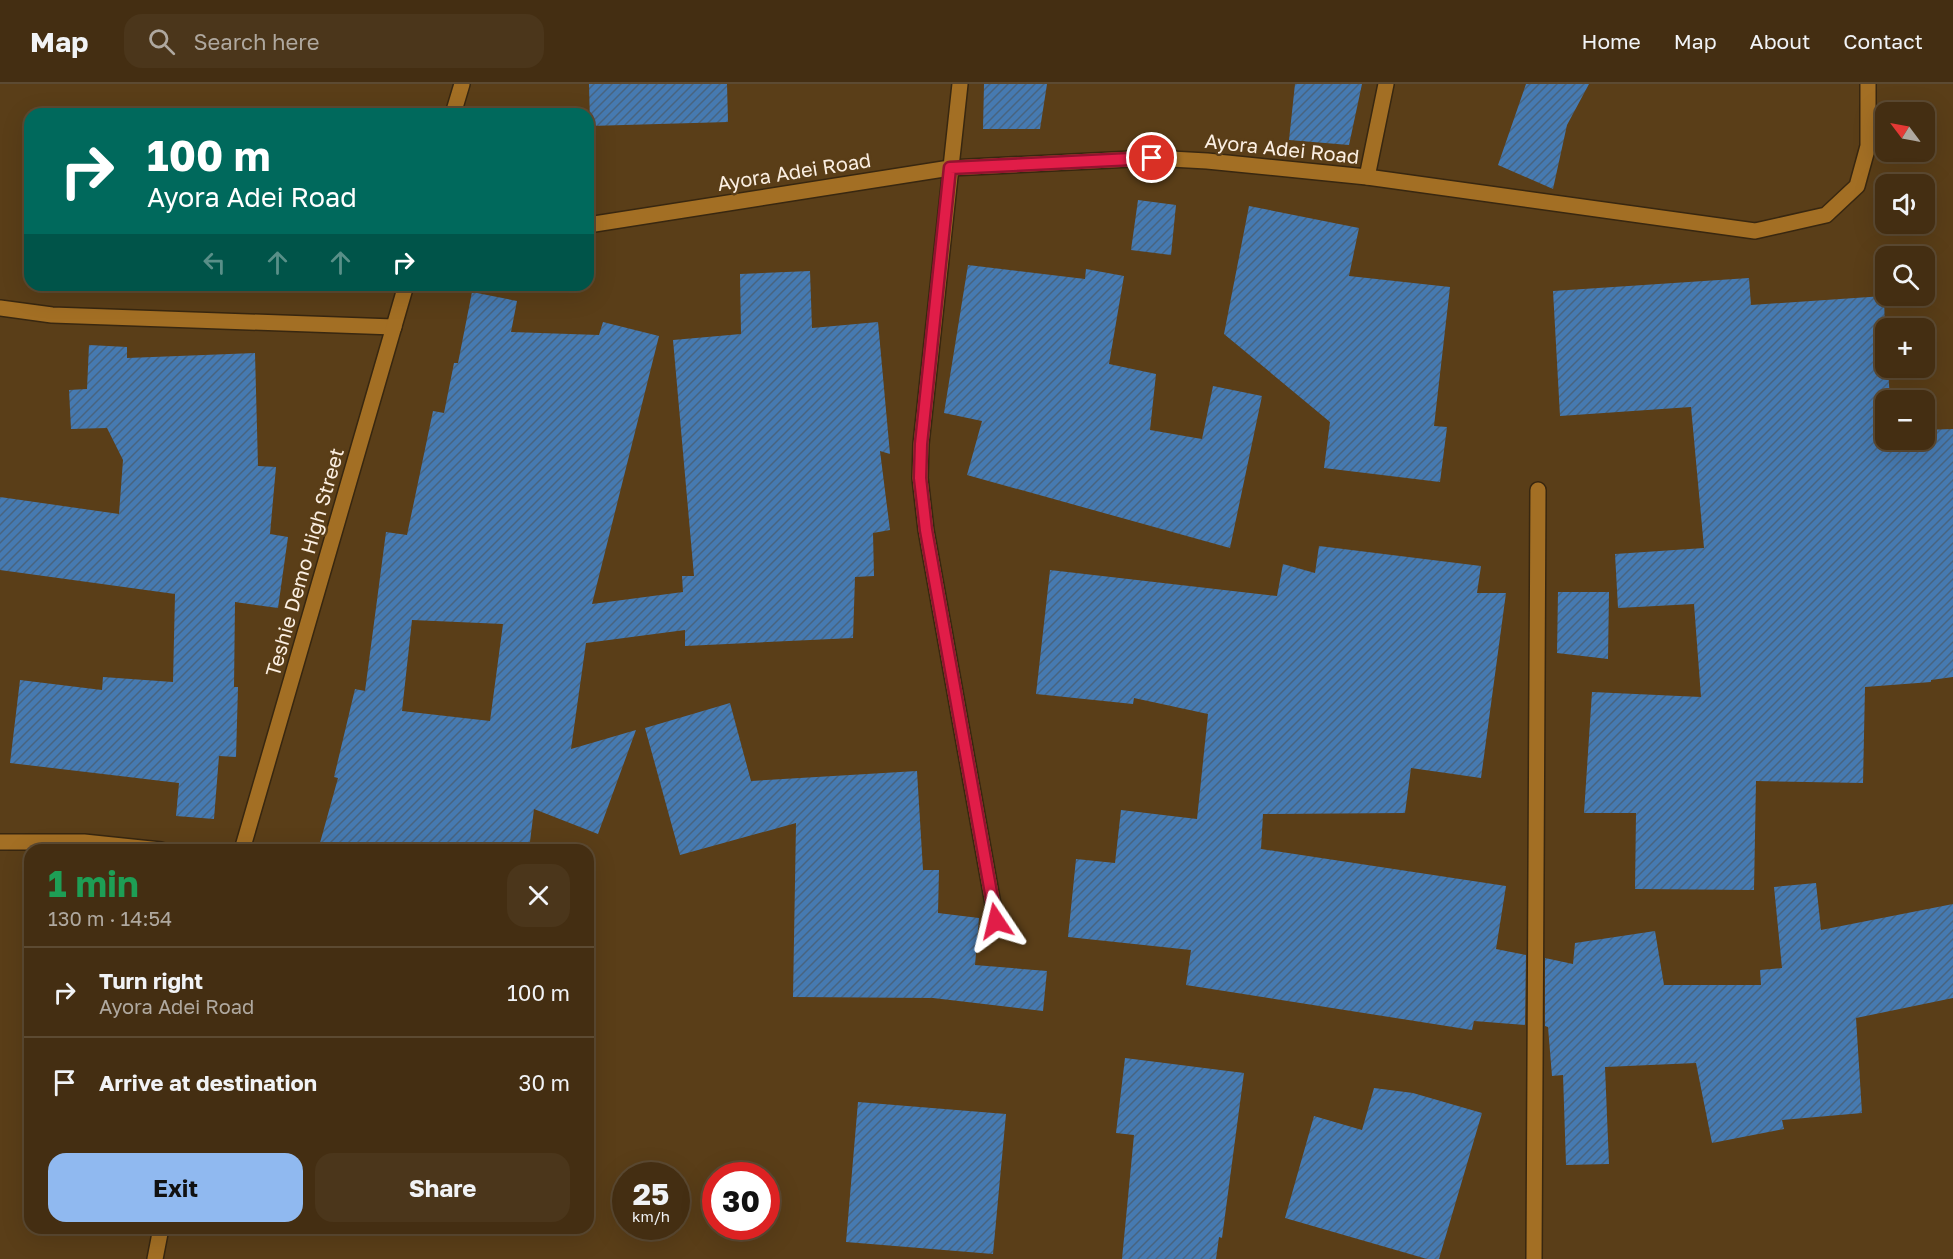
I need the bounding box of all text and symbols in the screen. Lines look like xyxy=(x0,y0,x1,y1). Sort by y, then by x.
search box xyxy=(124,14,544,68)
text: Map xyxy=(30,25,88,58)
icon: search xyxy=(145,25,178,58)
text: Search here xyxy=(193,28,319,55)
text: Home xyxy=(1581,28,1641,54)
text: Map xyxy=(1674,28,1717,54)
text: About xyxy=(1750,28,1810,54)
text: Contact xyxy=(1843,28,1923,54)
north arrow xyxy=(1875,102,1935,162)
map controls xyxy=(1875,102,1935,450)
street label: Ayora Adei Road xyxy=(1203,128,1361,168)
text: 100 m xyxy=(147,130,270,180)
icon: right xyxy=(48,132,126,210)
pin xyxy=(1126,132,1177,183)
icon: arrive xyxy=(1135,141,1168,174)
street label: Ayora Adei Road xyxy=(715,147,873,195)
button: sound xyxy=(1875,174,1935,234)
text: Ayora Adei Road xyxy=(147,181,357,213)
icon: left xyxy=(198,246,231,279)
icon: ahead xyxy=(261,246,294,279)
icon: ahead xyxy=(324,246,357,279)
icon: right xyxy=(387,246,420,279)
button: search xyxy=(1875,246,1935,306)
button: + xyxy=(1875,318,1935,378)
button: − xyxy=(1875,390,1935,450)
street label: Teshie Demo High Street xyxy=(260,445,348,679)
text: 1 min xyxy=(48,862,139,905)
button: close xyxy=(507,864,570,927)
position arrow xyxy=(964,889,1028,953)
text: 130 m · 14:54 xyxy=(48,906,172,930)
text: Turn right xyxy=(99,967,203,994)
icon: right xyxy=(48,976,81,1009)
text: 100 m xyxy=(507,979,570,1006)
text: Ayora Adei Road xyxy=(99,994,254,1018)
icon: arrive xyxy=(48,1066,81,1099)
text: Arrive at destination xyxy=(99,1069,317,1096)
text: 30 m xyxy=(519,1069,570,1096)
button: Exit xyxy=(48,1153,303,1222)
button: Share xyxy=(315,1153,570,1222)
speed limit sign: 30 xyxy=(702,1162,780,1240)
text: 25 xyxy=(633,1176,669,1212)
text: km/h xyxy=(632,1207,670,1225)

